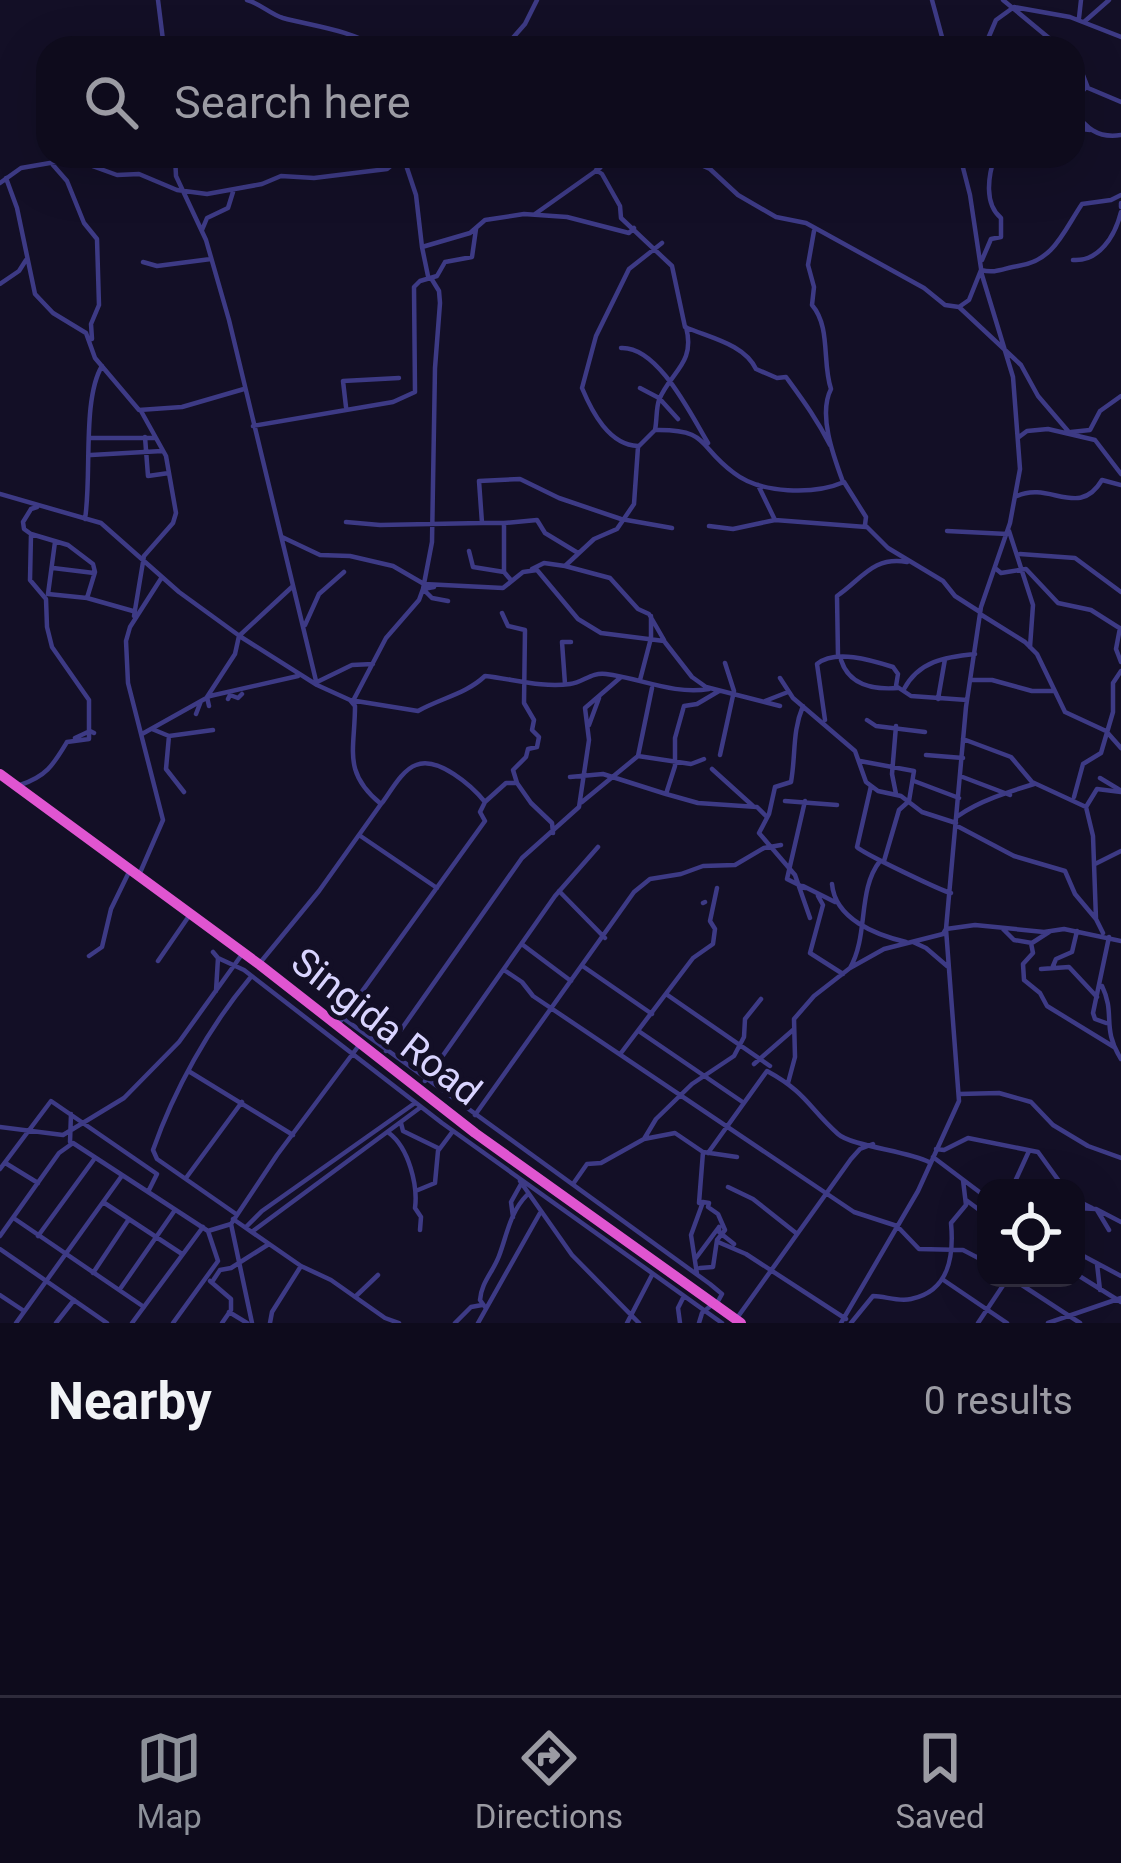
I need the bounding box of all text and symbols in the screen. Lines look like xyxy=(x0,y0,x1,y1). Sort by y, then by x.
search box xyxy=(36,36,1085,168)
icon: search xyxy=(78,69,144,135)
text: Search here xyxy=(174,76,411,129)
street label: Singida Road xyxy=(282,938,490,1115)
map controls xyxy=(977,1179,1085,1287)
button: locate xyxy=(977,1179,1085,1287)
text: Nearby xyxy=(48,1372,212,1431)
text: 0 results xyxy=(924,1378,1073,1424)
tab: Map xyxy=(136,1725,202,1836)
tab: Directions xyxy=(475,1725,623,1836)
tab: Saved xyxy=(896,1725,985,1836)

